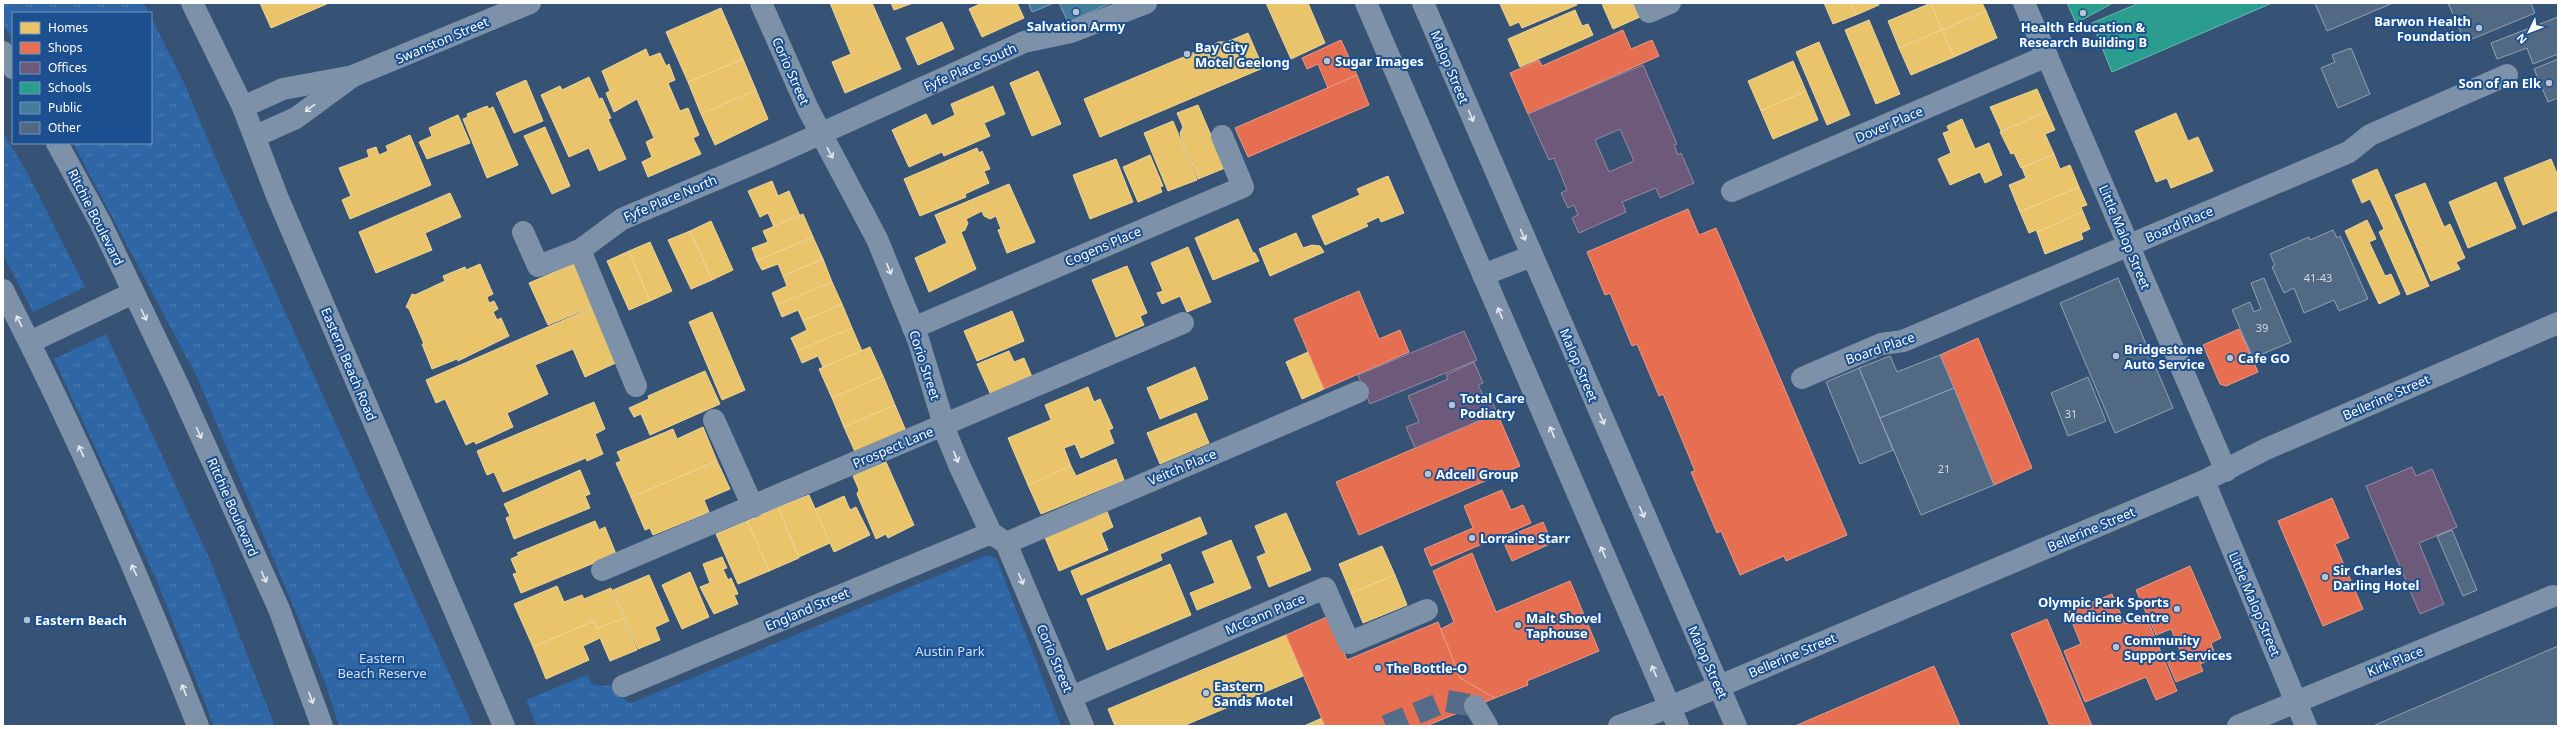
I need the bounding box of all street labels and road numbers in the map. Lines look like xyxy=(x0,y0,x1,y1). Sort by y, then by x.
street label: Swanston Street xyxy=(393,12,491,68)
street label: Malop Street xyxy=(1426,28,1474,107)
street label: Corio Street xyxy=(768,34,814,108)
street label: Fyfe Place South xyxy=(921,38,1019,96)
street label: Dover Place xyxy=(1852,102,1926,146)
street label: Ritchie Boulevard xyxy=(64,166,128,268)
street label: Fyfe Place North xyxy=(621,170,719,226)
street label: Little Malop Street xyxy=(2095,182,2155,292)
street label: Board Place xyxy=(2142,202,2216,246)
street label: Cogens Place xyxy=(1062,222,1144,270)
street label: Eastern Beach Road xyxy=(317,305,381,423)
street label: Malop Street xyxy=(1555,326,1603,405)
street label: Corio Street xyxy=(905,328,945,402)
street label: Board Place xyxy=(1843,328,1917,368)
street label: Bellerine Street xyxy=(2340,370,2433,424)
street label: Prospect Lane xyxy=(850,422,936,472)
street label: Veitch Place xyxy=(1145,445,1219,489)
street label: Ritchie Boulevard xyxy=(203,455,263,559)
street label: Bellerine Street xyxy=(2044,502,2138,556)
street label: Little Malop Street xyxy=(2225,549,2285,659)
street label: England Street xyxy=(762,583,852,635)
street label: McCann Place xyxy=(1222,589,1308,639)
street label: Corio Street xyxy=(1033,621,1078,695)
street label: Malop Street xyxy=(1684,623,1732,702)
street label: Bellerine Street xyxy=(1745,628,1839,682)
street label: Kirk Place xyxy=(2364,642,2426,680)

